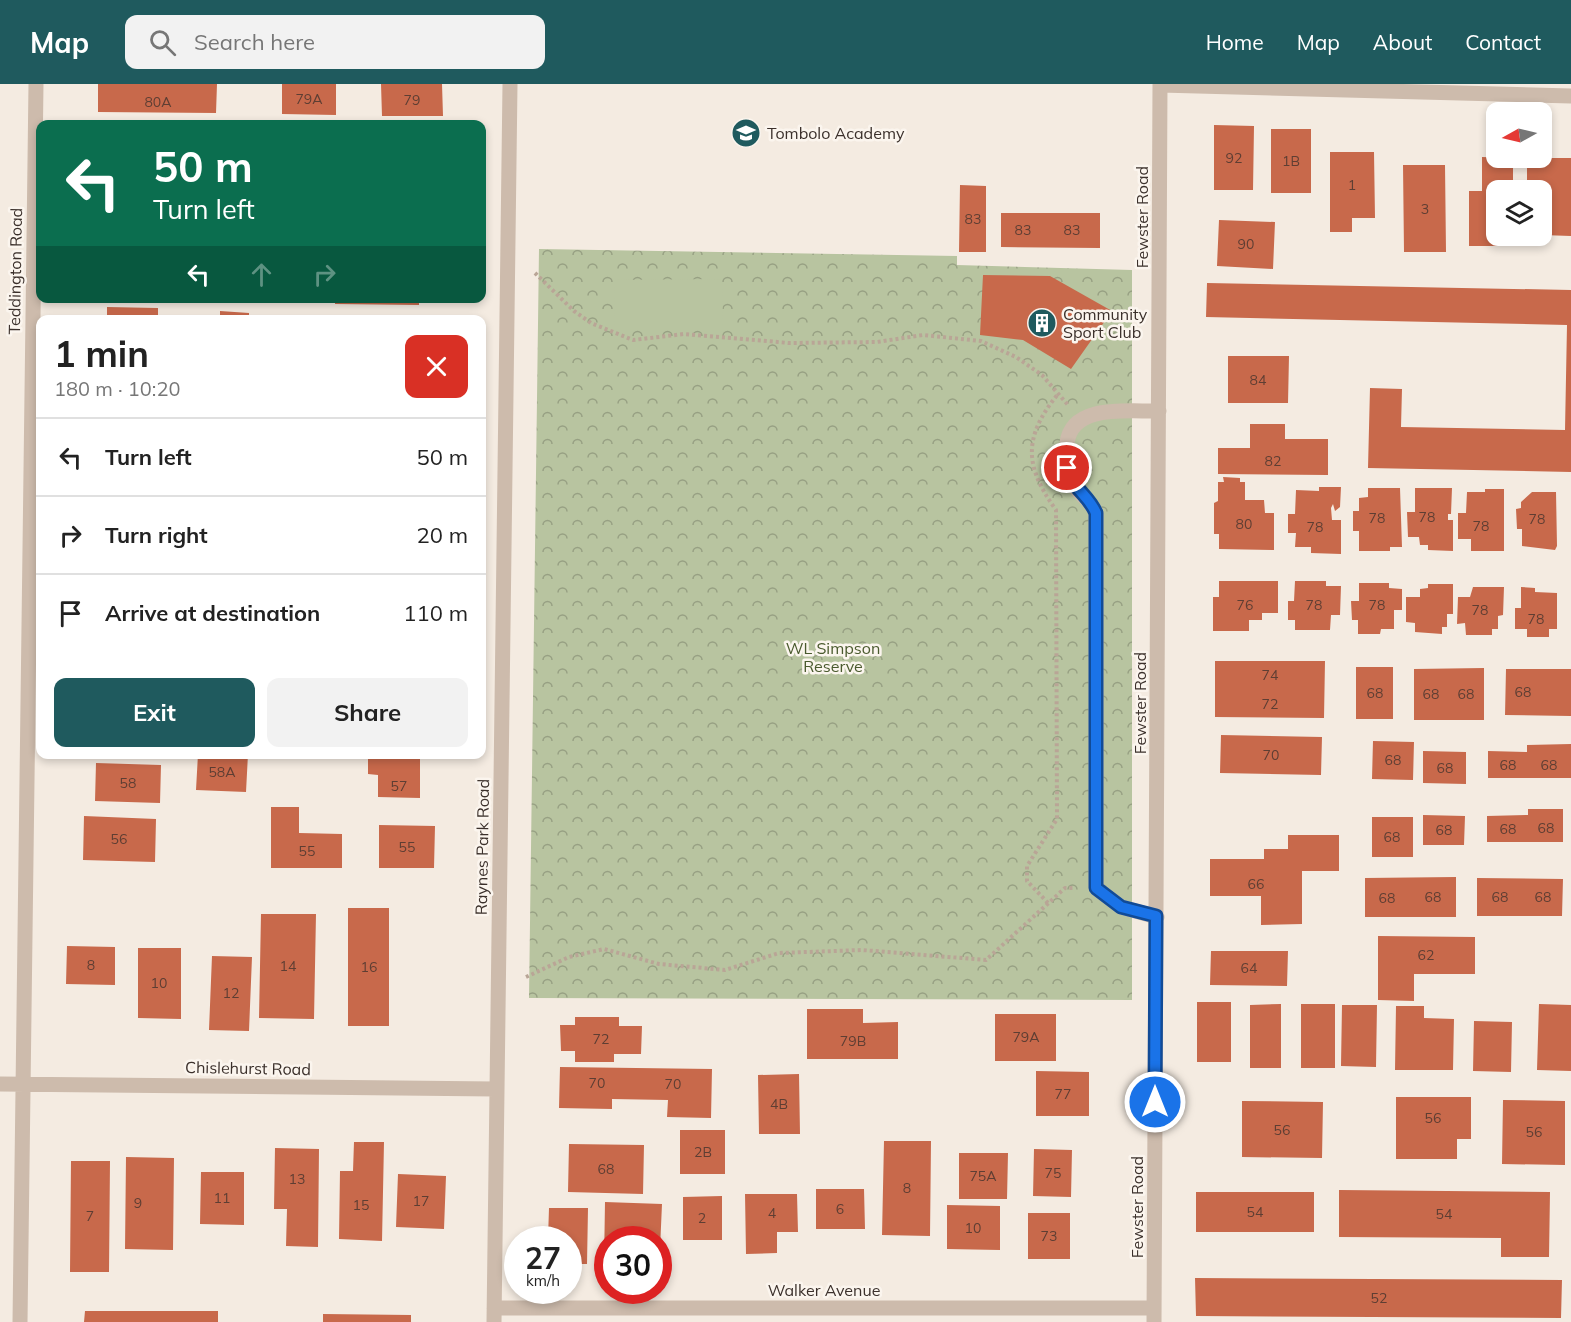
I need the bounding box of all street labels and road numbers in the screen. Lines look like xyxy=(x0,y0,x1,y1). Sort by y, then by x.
street label: Fewster Road xyxy=(1132,166,1152,268)
street label: Teddington Road xyxy=(4,208,26,334)
street label: Fewster Road xyxy=(1130,652,1150,754)
street label: Raynes Park Road xyxy=(471,779,493,915)
street label: Chislehurst Road xyxy=(185,1057,311,1079)
street label: Fewster Road xyxy=(1127,1156,1147,1258)
street label: Walker Avenue xyxy=(768,1280,880,1300)

